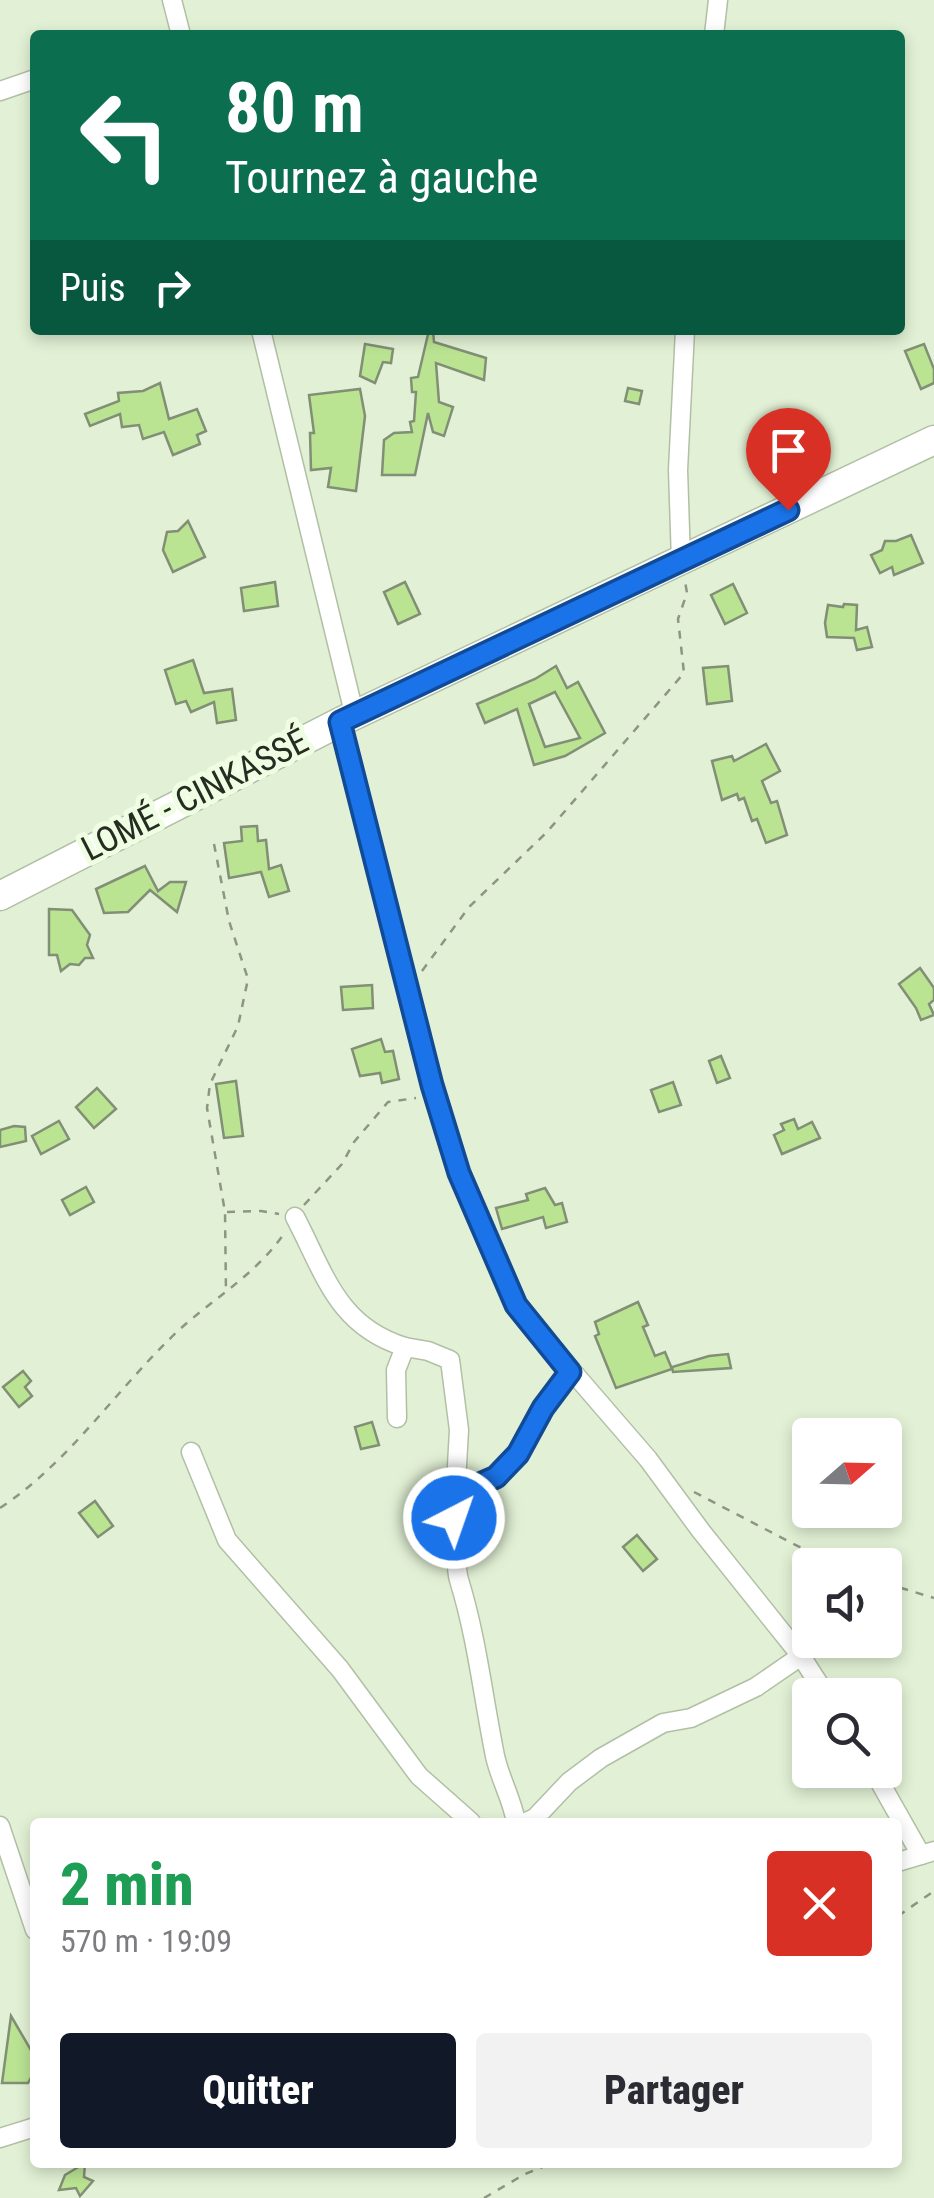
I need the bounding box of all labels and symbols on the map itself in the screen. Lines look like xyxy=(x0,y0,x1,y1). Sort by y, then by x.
pin xyxy=(746,408,831,511)
street label: LOMÉ - CINKASSÉ xyxy=(75,720,315,870)
north arrow xyxy=(792,1418,902,1528)
position arrow xyxy=(402,1466,506,1570)

